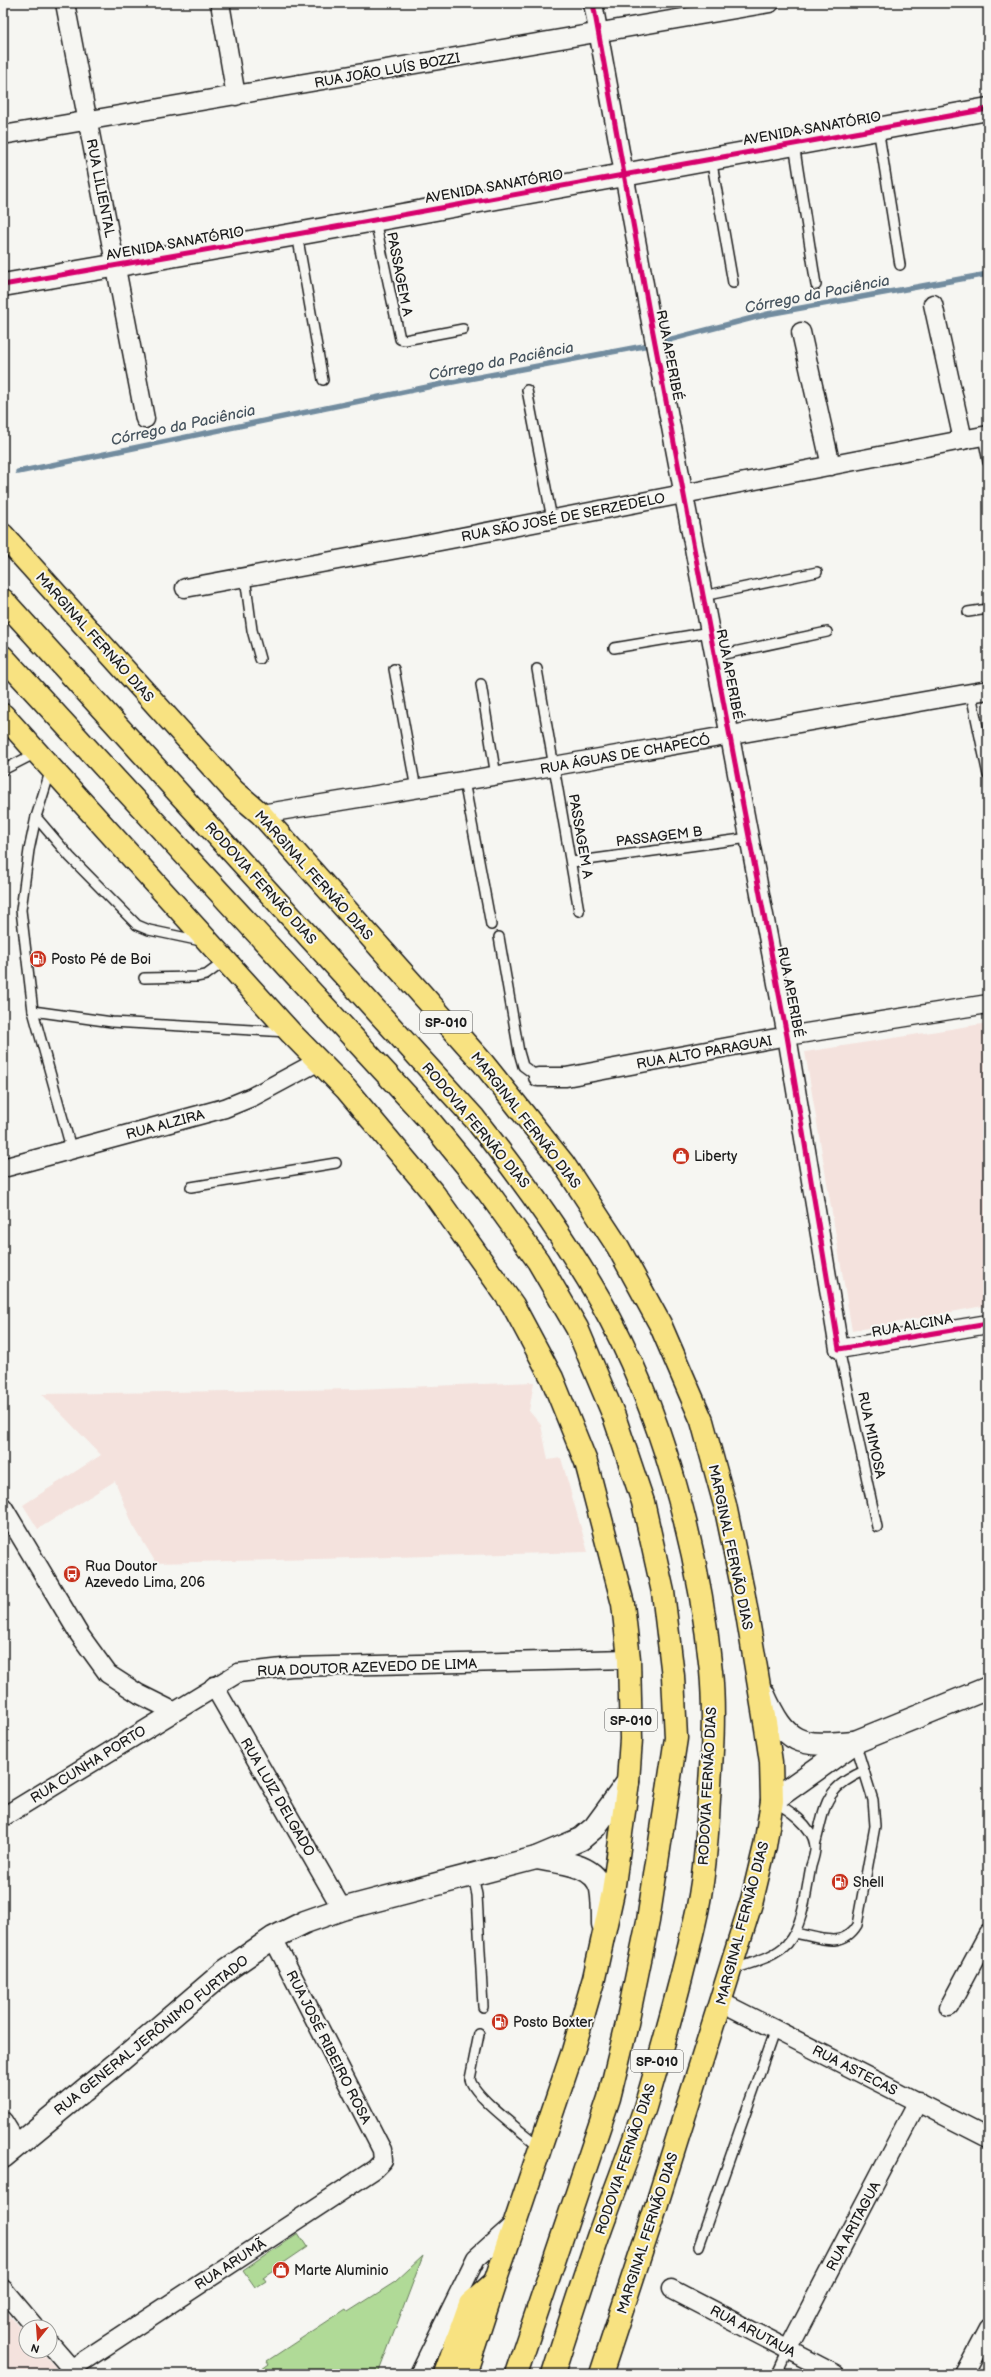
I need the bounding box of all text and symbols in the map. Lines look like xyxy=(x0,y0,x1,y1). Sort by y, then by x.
street label: RUA JOÃO LUÍS BOZZI xyxy=(313,48,461,92)
street label: AVENIDA SANATÓRIO xyxy=(742,107,883,149)
street label: RUA LILIENTAL xyxy=(83,137,118,239)
street label: AVENIDA SANATÓRIO xyxy=(424,165,565,207)
street label: AVENIDA SANATÓRIO xyxy=(105,222,246,264)
street label: PASSAGEM A xyxy=(383,230,416,318)
water label: Córrego da Paciência xyxy=(743,271,891,318)
street label: RUA APERIBÉ xyxy=(652,308,688,402)
water label: Córrego da Paciência xyxy=(427,338,575,385)
water label: Córrego da Paciência xyxy=(109,401,257,450)
street label: RUA SÃO JOSÉ DE SERZEDELO xyxy=(459,488,667,546)
street label: MARGINAL FERNÃO DIAS xyxy=(32,568,158,706)
street label: RUA APERIBÉ xyxy=(712,627,748,721)
street label: RUA ÁGUAS DE CHAPECÓ xyxy=(539,730,712,778)
street label: PASSAGEM A xyxy=(565,792,596,880)
street label: MARGINAL FERNÃO DIAS xyxy=(251,806,377,944)
street label: RODOVIA FERNÃO DIAS xyxy=(201,818,321,948)
street label: PASSAGEM B xyxy=(615,823,704,850)
street label: RUA APERIBÉ xyxy=(773,945,809,1039)
fuel station icon: Posto Pé de Boi xyxy=(28,949,48,969)
place label: Posto Pé de Boi xyxy=(51,951,151,968)
road number: SP-010 xyxy=(420,1011,472,1033)
street label: RUA ALTO PARAGUAI xyxy=(635,1032,773,1073)
street label: MARGINAL FERNÃO DIAS xyxy=(467,1048,585,1192)
street label: RODOVIA FERNÃO DIAS xyxy=(418,1059,534,1191)
street label: RUA ALZIRA xyxy=(124,1106,206,1143)
shop icon: Liberty xyxy=(671,1146,691,1166)
place label: Liberty xyxy=(694,1148,738,1165)
street label: RUA ALCINA xyxy=(870,1310,954,1341)
street label: RUA MIMOSA xyxy=(854,1390,889,1480)
street label: MARGINAL FERNÃO DIAS xyxy=(705,1463,757,1631)
place label: Rua Doutor Azevedo Lima, 206 xyxy=(85,1558,206,1591)
bus stop icon: Rua Doutor Azevedo Lima, 206 xyxy=(62,1564,82,1584)
street label: RUA DOUTOR AZEVEDO DE LIMA xyxy=(257,1655,478,1680)
street label: RODOVIA FERNÃO DIAS xyxy=(694,1706,720,1866)
road number: SP-010 xyxy=(605,1709,657,1731)
street label: RUA CUNHA PORTO xyxy=(27,1722,149,1807)
street label: RUA LUIZ DELGADO xyxy=(237,1735,319,1860)
street label: MARGINAL FERNÃO DIAS xyxy=(712,1839,772,2007)
fuel station icon: Shell xyxy=(830,1872,850,1892)
place label: Shell xyxy=(853,1874,884,1891)
street label: RUA GENERAL JERÔNIMO FURTADO xyxy=(50,1951,252,2119)
street label: RUA JOSÉ RIBEIRO ROSA xyxy=(282,1967,376,2127)
fuel station icon: Posto Boxter xyxy=(490,2012,510,2032)
place label: Posto Boxter xyxy=(513,2014,594,2031)
street label: RUA ASTECAS xyxy=(809,2042,900,2099)
road number: SP-010 xyxy=(631,2050,683,2072)
street label: RODOVIA FERNÃO DIAS xyxy=(591,2081,659,2237)
street label: MARGINAL FERNÃO DIAS xyxy=(612,2150,682,2316)
street label: RUA ARITAGUA xyxy=(823,2178,884,2274)
street label: RUA ARUMÃ xyxy=(191,2234,270,2294)
shop icon: Marte Aluminio xyxy=(271,2260,291,2280)
place label: Marte Aluminio xyxy=(294,2262,389,2279)
street label: RUA ARUTAUA xyxy=(707,2302,799,2361)
north arrow xyxy=(18,2319,58,2359)
text: N xyxy=(29,2341,41,2356)

